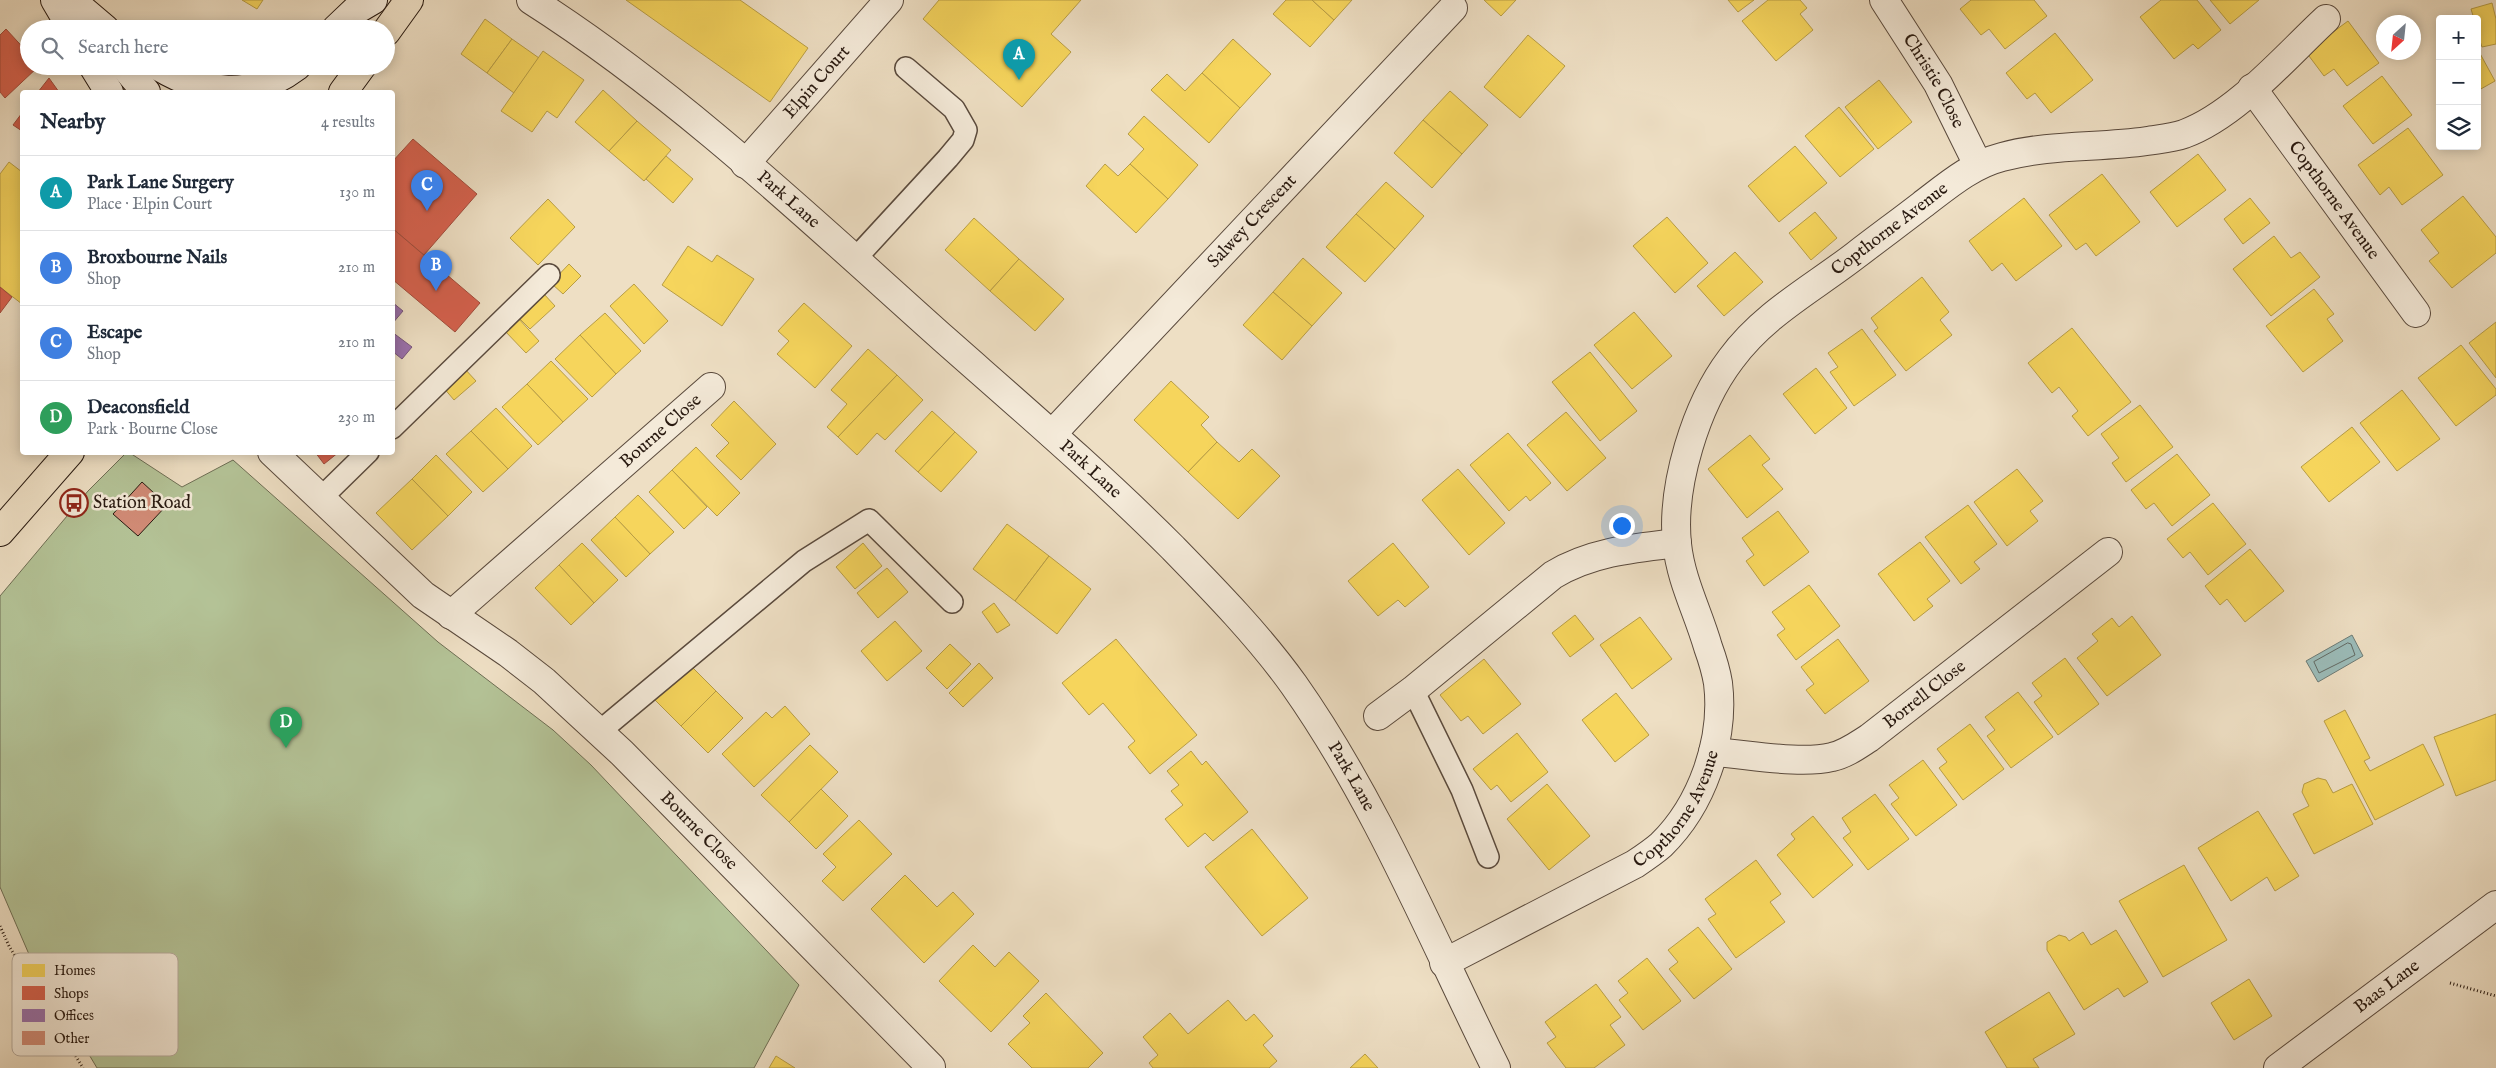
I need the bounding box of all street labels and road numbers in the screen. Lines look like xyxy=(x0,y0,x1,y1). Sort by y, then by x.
street label: Christie Close xyxy=(1897,29,1969,132)
street label: Elpin Court xyxy=(779,41,855,124)
street label: Copthorne Avenue xyxy=(2283,137,2385,264)
street label: Park Lane xyxy=(752,166,825,234)
street label: Salwey Crescent xyxy=(1203,170,1302,273)
street label: Copthorne Avenue xyxy=(1827,177,1953,281)
street label: Bourne Close xyxy=(615,389,706,473)
street label: Park Lane xyxy=(1054,435,1126,504)
street label: Borrell Close xyxy=(1879,655,1971,734)
street label: Park Lane xyxy=(1322,737,1380,815)
street label: Copthorne Avenue xyxy=(1629,748,1725,873)
street label: Bourne Close xyxy=(655,787,742,875)
street label: Baas Lane xyxy=(2350,955,2424,1019)

